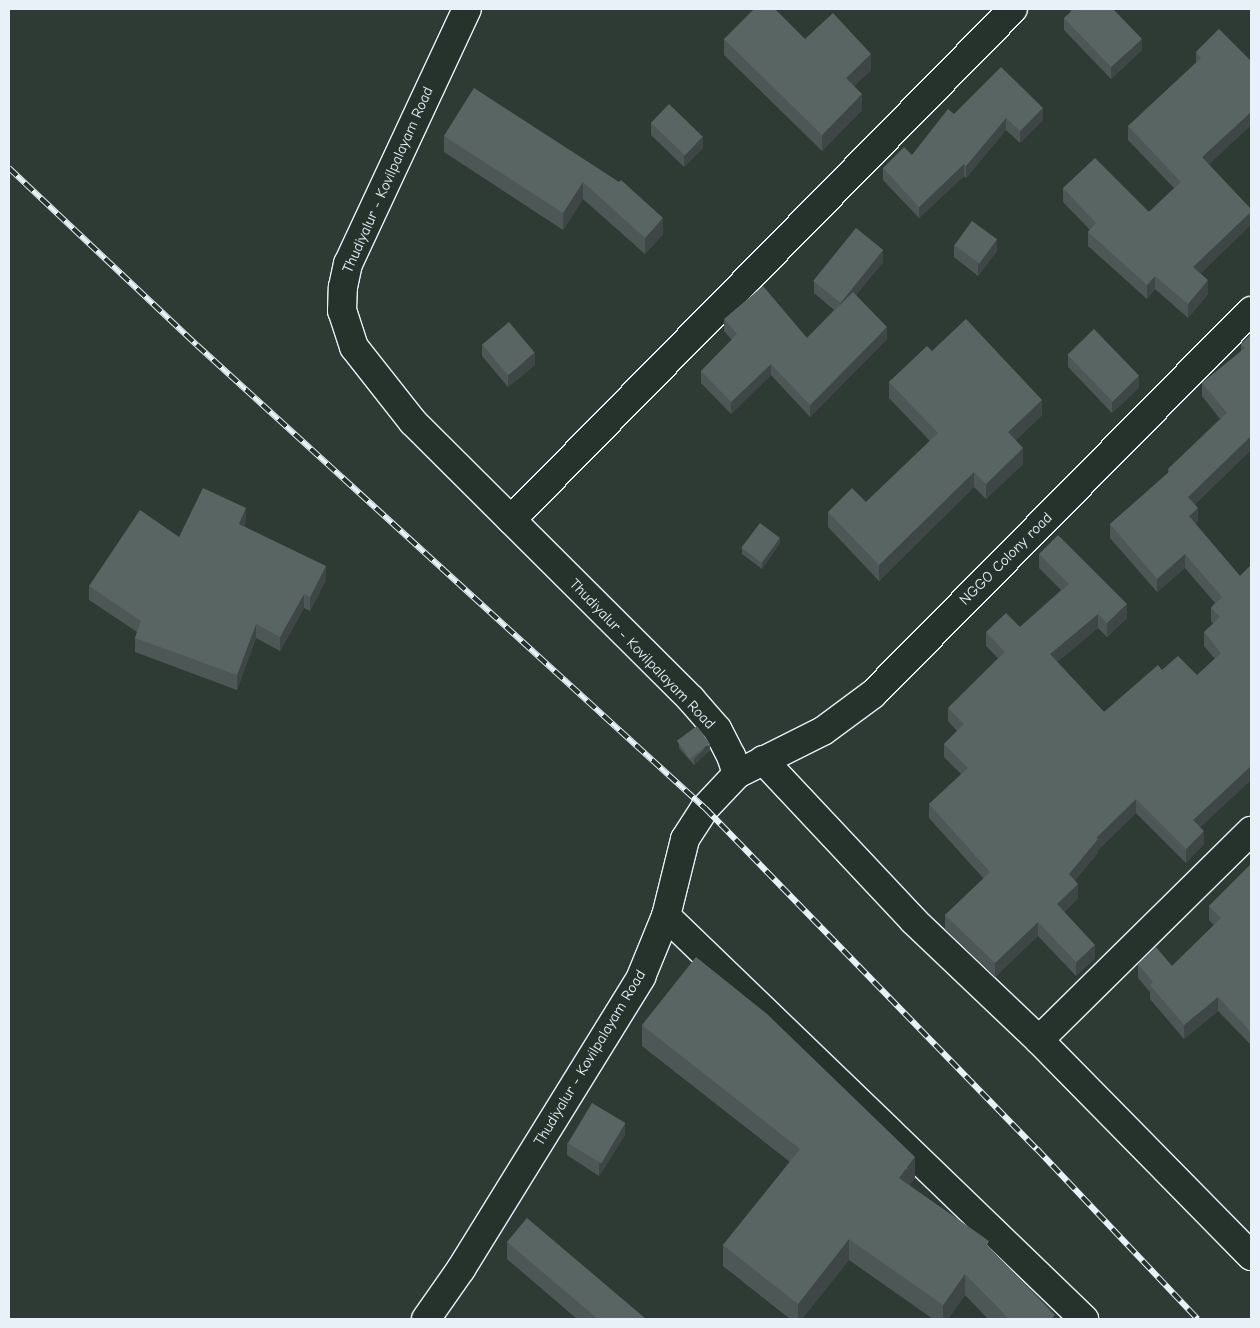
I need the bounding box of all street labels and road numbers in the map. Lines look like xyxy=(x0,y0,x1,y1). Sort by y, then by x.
street label: Thudiyalur - Kovilpalayam Road xyxy=(339,84,437,276)
street label: NGGO Colony road xyxy=(956,509,1056,609)
street label: Thudiyalur - Kovilpalayam Road xyxy=(565,575,719,733)
street label: Thudiyalur - Kovilpalayam Road xyxy=(530,967,650,1149)

